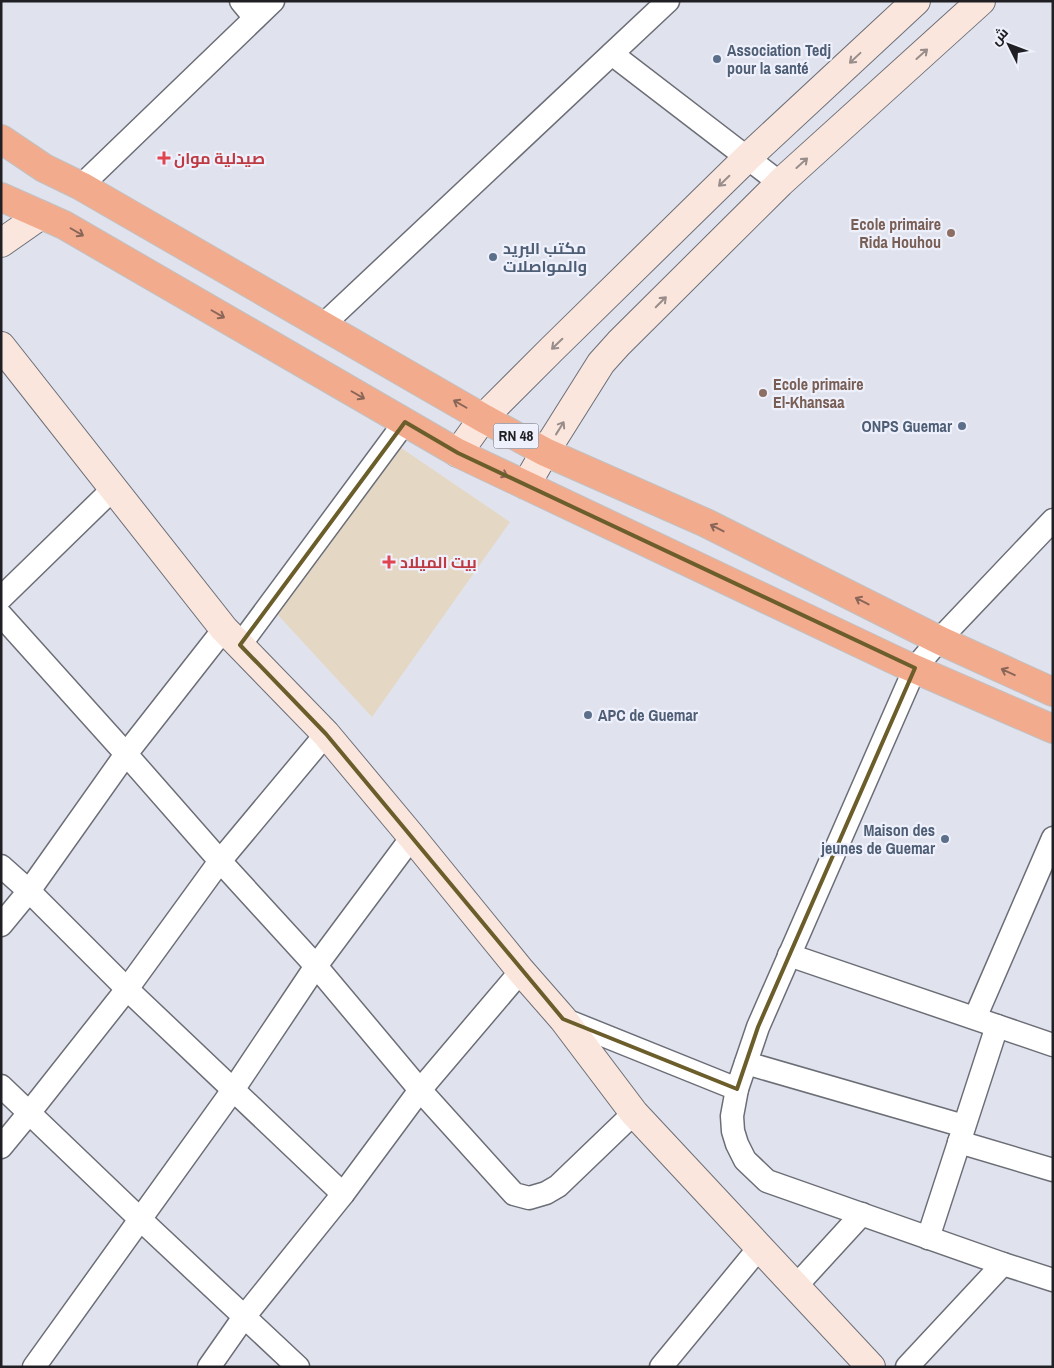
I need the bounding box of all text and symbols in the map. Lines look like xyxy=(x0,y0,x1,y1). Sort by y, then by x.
north arrow xyxy=(984,20,1034,70)
text: ش xyxy=(987,24,1012,49)
place label: Association Tedj pour la santé xyxy=(727,39,831,79)
one-way arrow xyxy=(916,48,929,60)
one-way arrow xyxy=(849,52,862,64)
marker: Association Tedj pour la santé xyxy=(711,53,723,65)
place label: صيدلية موان xyxy=(174,147,265,169)
marker: صيدلية موان xyxy=(158,152,170,164)
one-way arrow xyxy=(795,158,808,169)
one-way arrow xyxy=(717,175,730,187)
place label: Ecole primaire Rida Houhou xyxy=(851,213,941,253)
marker: Ecole primaire Rida Houhou xyxy=(945,227,957,239)
one-way arrow xyxy=(69,228,83,238)
place label: مكتب البريد والمواصلات xyxy=(503,237,587,277)
marker: مكتب البريد والمواصلات xyxy=(487,251,499,263)
one-way arrow xyxy=(654,296,666,308)
one-way arrow xyxy=(210,309,224,319)
one-way arrow xyxy=(551,338,564,350)
place label: Ecole primaire El-Khansaa xyxy=(773,373,863,413)
marker: Ecole primaire El-Khansaa xyxy=(757,387,769,399)
one-way arrow xyxy=(351,390,366,400)
one-way arrow xyxy=(454,399,468,409)
place label: ONPS Guemar xyxy=(862,415,953,437)
marker: ONPS Guemar xyxy=(956,420,968,432)
one-way arrow xyxy=(555,421,566,435)
road number: RN 48 xyxy=(494,424,538,448)
one-way arrow xyxy=(493,469,508,478)
one-way arrow xyxy=(710,523,725,532)
place label: بيت الميلاد xyxy=(400,551,477,573)
marker: بيت الميلاد xyxy=(382,555,396,569)
one-way arrow xyxy=(855,596,870,605)
one-way arrow xyxy=(1001,667,1016,676)
place label: APC de Guemar xyxy=(598,704,699,726)
marker: APC de Guemar xyxy=(582,709,594,721)
place label: Maison des jeunes de Guemar xyxy=(820,819,936,859)
marker: Maison des jeunes de Guemar xyxy=(939,833,951,845)

